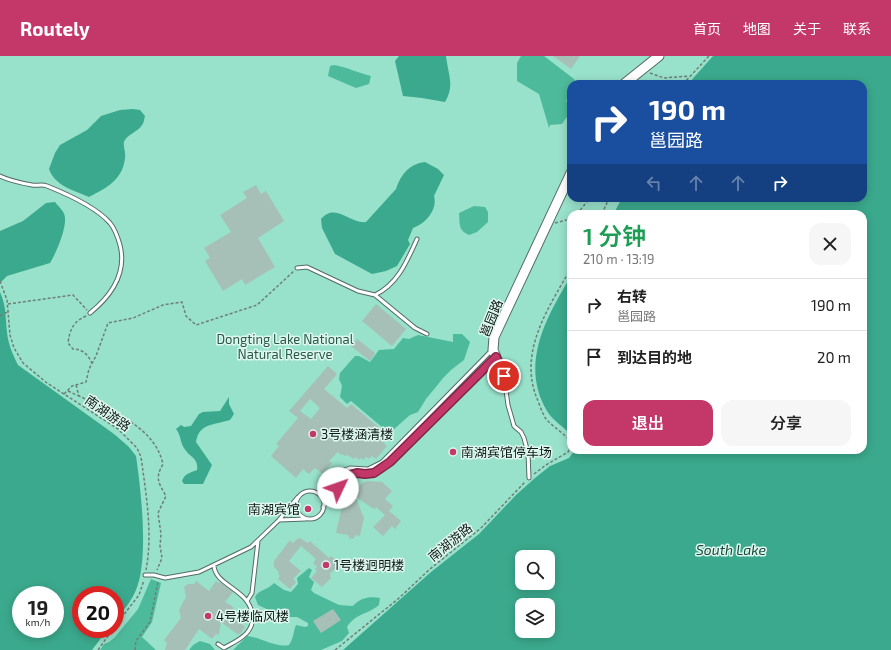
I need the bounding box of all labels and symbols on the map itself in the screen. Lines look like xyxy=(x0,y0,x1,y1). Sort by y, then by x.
street label: 邕园路 xyxy=(476,297,506,339)
park label: Dongting Lake National Natural Reserve xyxy=(216,331,354,362)
pin xyxy=(487,359,521,393)
street label: 南湖游路 xyxy=(82,392,134,434)
place label: 3号楼涵清楼 xyxy=(321,426,393,442)
marker: 3号楼涵清楼 xyxy=(308,429,318,439)
place label: 南湖宾馆停车场 xyxy=(461,444,552,460)
marker: 南湖宾馆停车场 xyxy=(448,447,458,457)
position arrow xyxy=(317,467,359,509)
place label: 南湖宾馆 xyxy=(248,501,300,517)
marker: 南湖宾馆 xyxy=(303,504,313,514)
street label: 南湖游路 xyxy=(425,519,475,565)
water label: South Lake xyxy=(696,541,766,558)
place label: 1号楼迥明楼 xyxy=(334,557,404,573)
marker: 1号楼迥明楼 xyxy=(321,560,331,570)
speed limit sign: 20 xyxy=(72,586,124,638)
place label: 4号楼临风楼 xyxy=(216,608,289,624)
marker: 4号楼临风楼 xyxy=(203,611,213,621)

